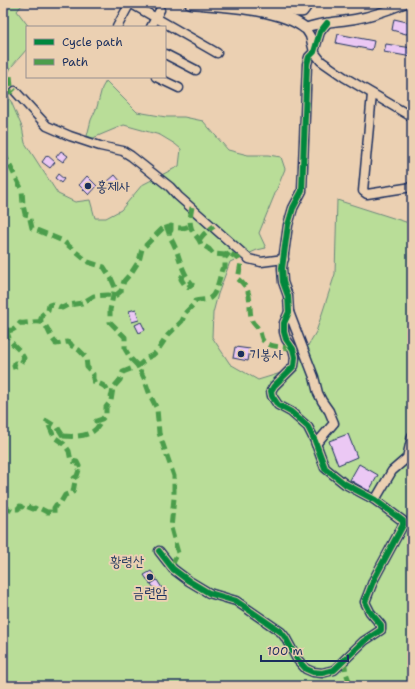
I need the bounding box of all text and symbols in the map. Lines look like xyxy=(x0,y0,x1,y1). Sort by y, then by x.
legend xyxy=(26,26,166,78)
text: Cycle path xyxy=(62,34,123,50)
text: Path xyxy=(62,54,88,70)
place label: 홍제사 xyxy=(96,177,131,195)
marker: 홍제사 xyxy=(83,181,93,191)
place label: 기봉사 xyxy=(249,345,284,363)
marker: 기봉사 xyxy=(236,349,246,359)
park label: 황령산 xyxy=(110,552,145,570)
marker: 금련암 xyxy=(145,572,155,582)
place label: 금련암 xyxy=(133,583,167,601)
scale bar xyxy=(261,637,348,663)
text: 100 m xyxy=(267,643,303,659)

